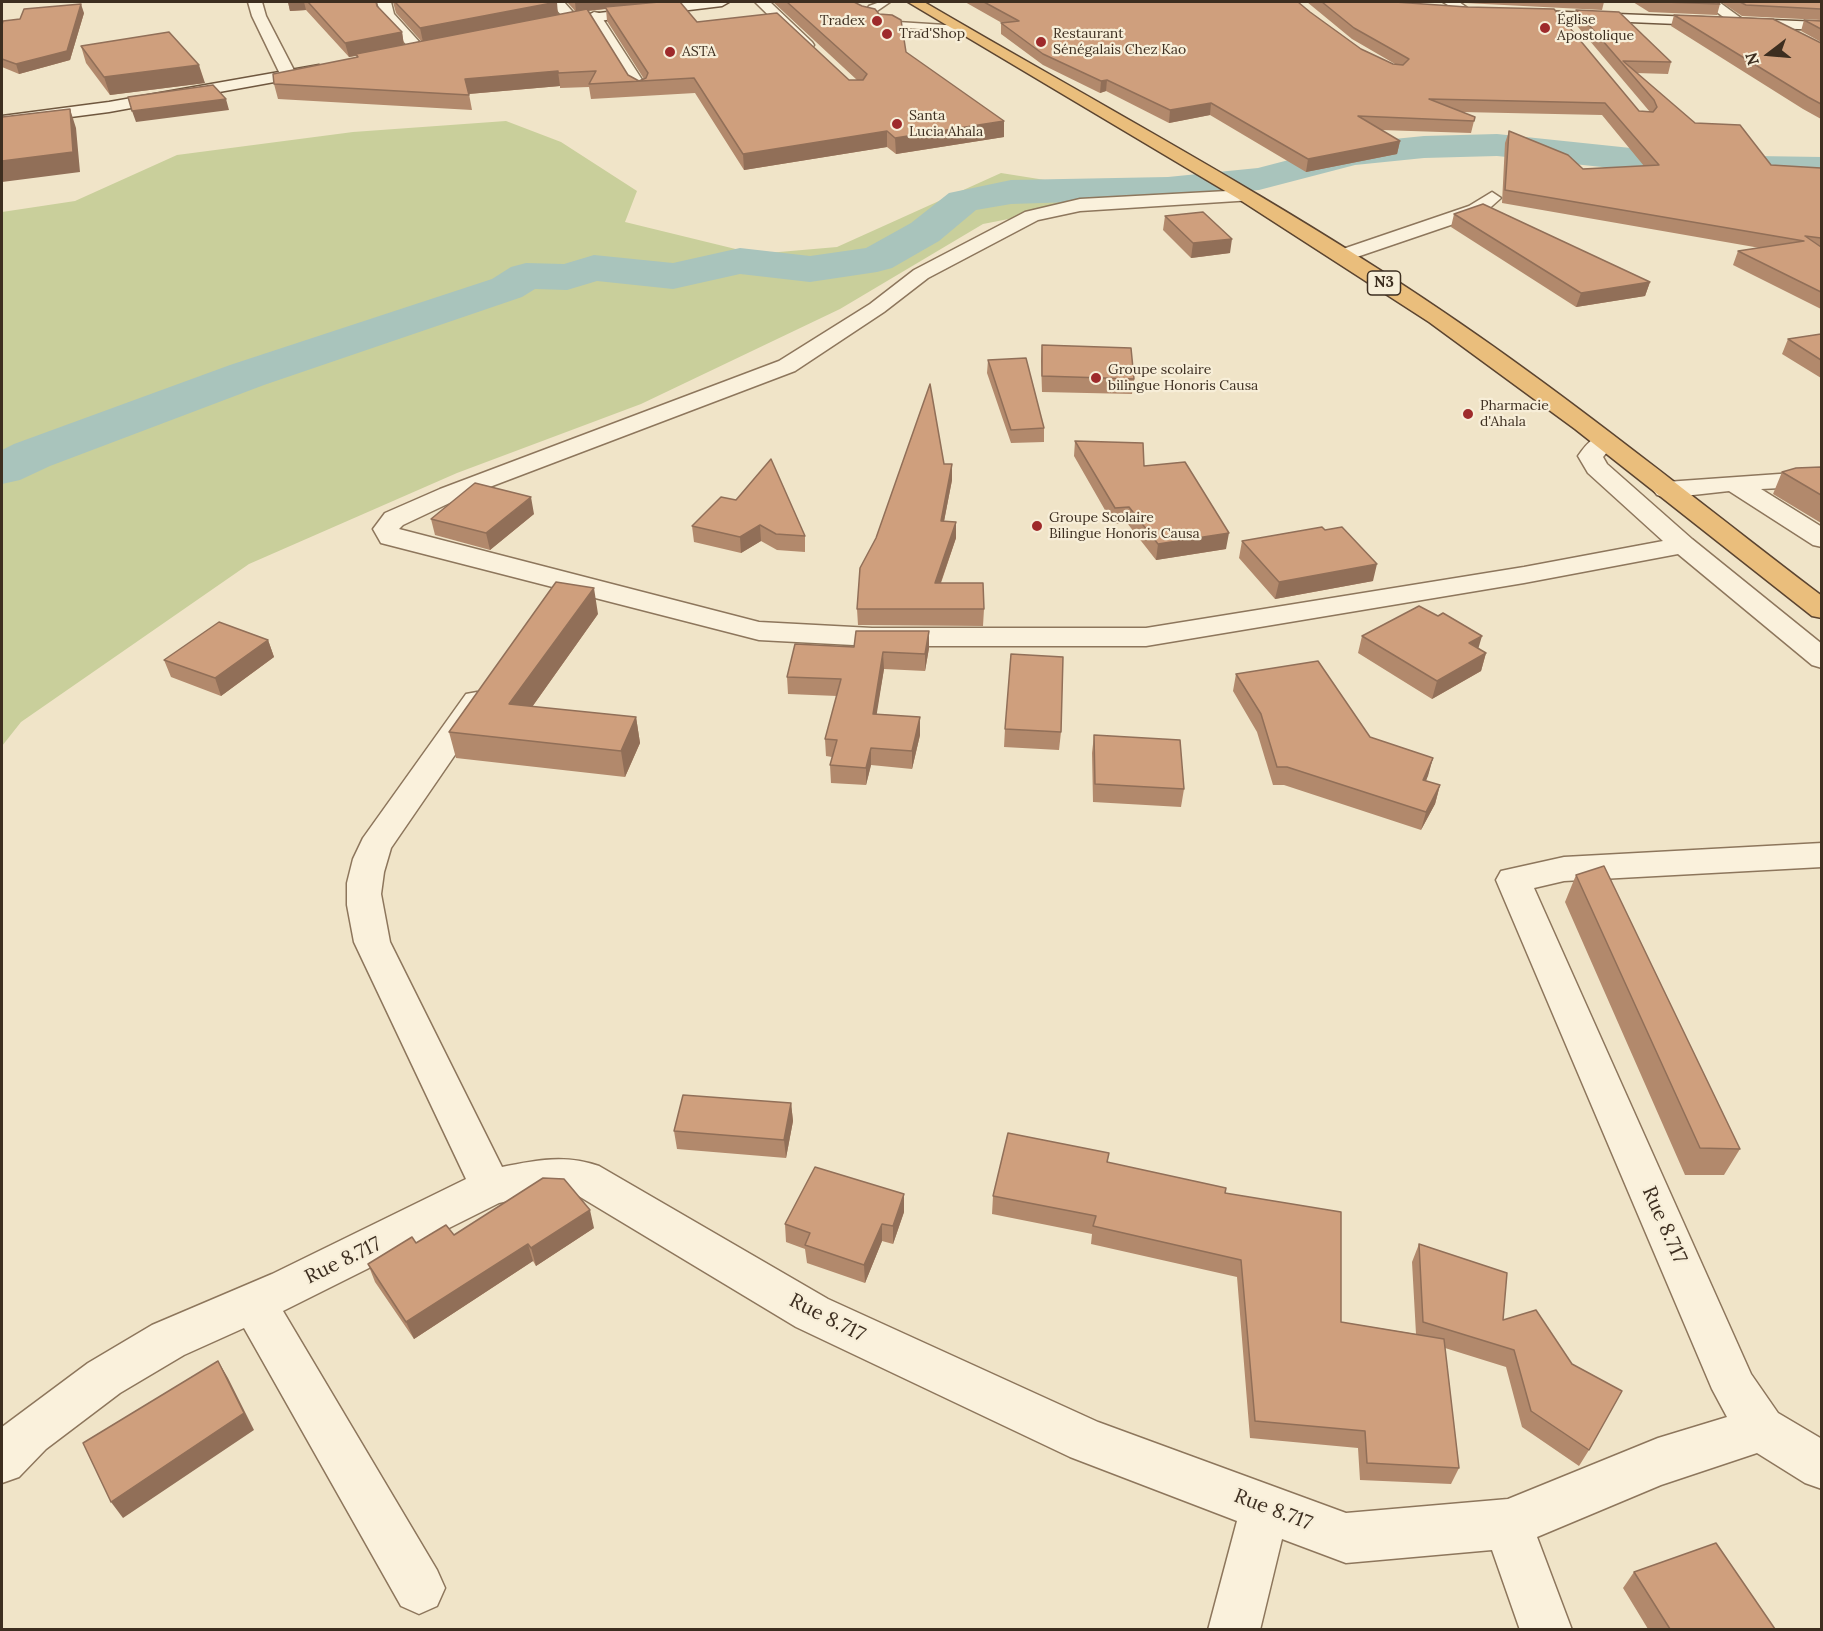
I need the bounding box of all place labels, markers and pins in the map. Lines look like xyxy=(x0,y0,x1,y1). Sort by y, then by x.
place label: Église Apostolique xyxy=(1557,12,1634,44)
place label: Tradex xyxy=(820,13,865,29)
marker: Tradex xyxy=(870,14,884,28)
marker: Église Apostolique xyxy=(1538,21,1552,35)
place label: Trad'Shop xyxy=(899,26,965,42)
place label: Restaurant Sénégalais Chez Kao xyxy=(1053,26,1186,58)
marker: Trad'Shop xyxy=(880,27,894,41)
marker: Restaurant Sénégalais Chez Kao xyxy=(1034,35,1048,49)
place label: ASTA xyxy=(682,44,716,60)
marker: ASTA xyxy=(663,45,677,59)
place label: Santa Lucia Ahala xyxy=(909,108,983,140)
marker: Santa Lucia Ahala xyxy=(890,117,904,131)
place label: Groupe scolaire bilingue Honoris Causa xyxy=(1108,362,1258,394)
marker: Groupe scolaire bilingue Honoris Causa xyxy=(1089,371,1103,385)
place label: Pharmacie d'Ahala xyxy=(1480,398,1549,430)
marker: Pharmacie d'Ahala xyxy=(1461,407,1475,421)
place label: Groupe Scolaire Bilingue Honoris Causa xyxy=(1049,510,1200,542)
marker: Groupe Scolaire Bilingue Honoris Causa xyxy=(1030,519,1044,533)

